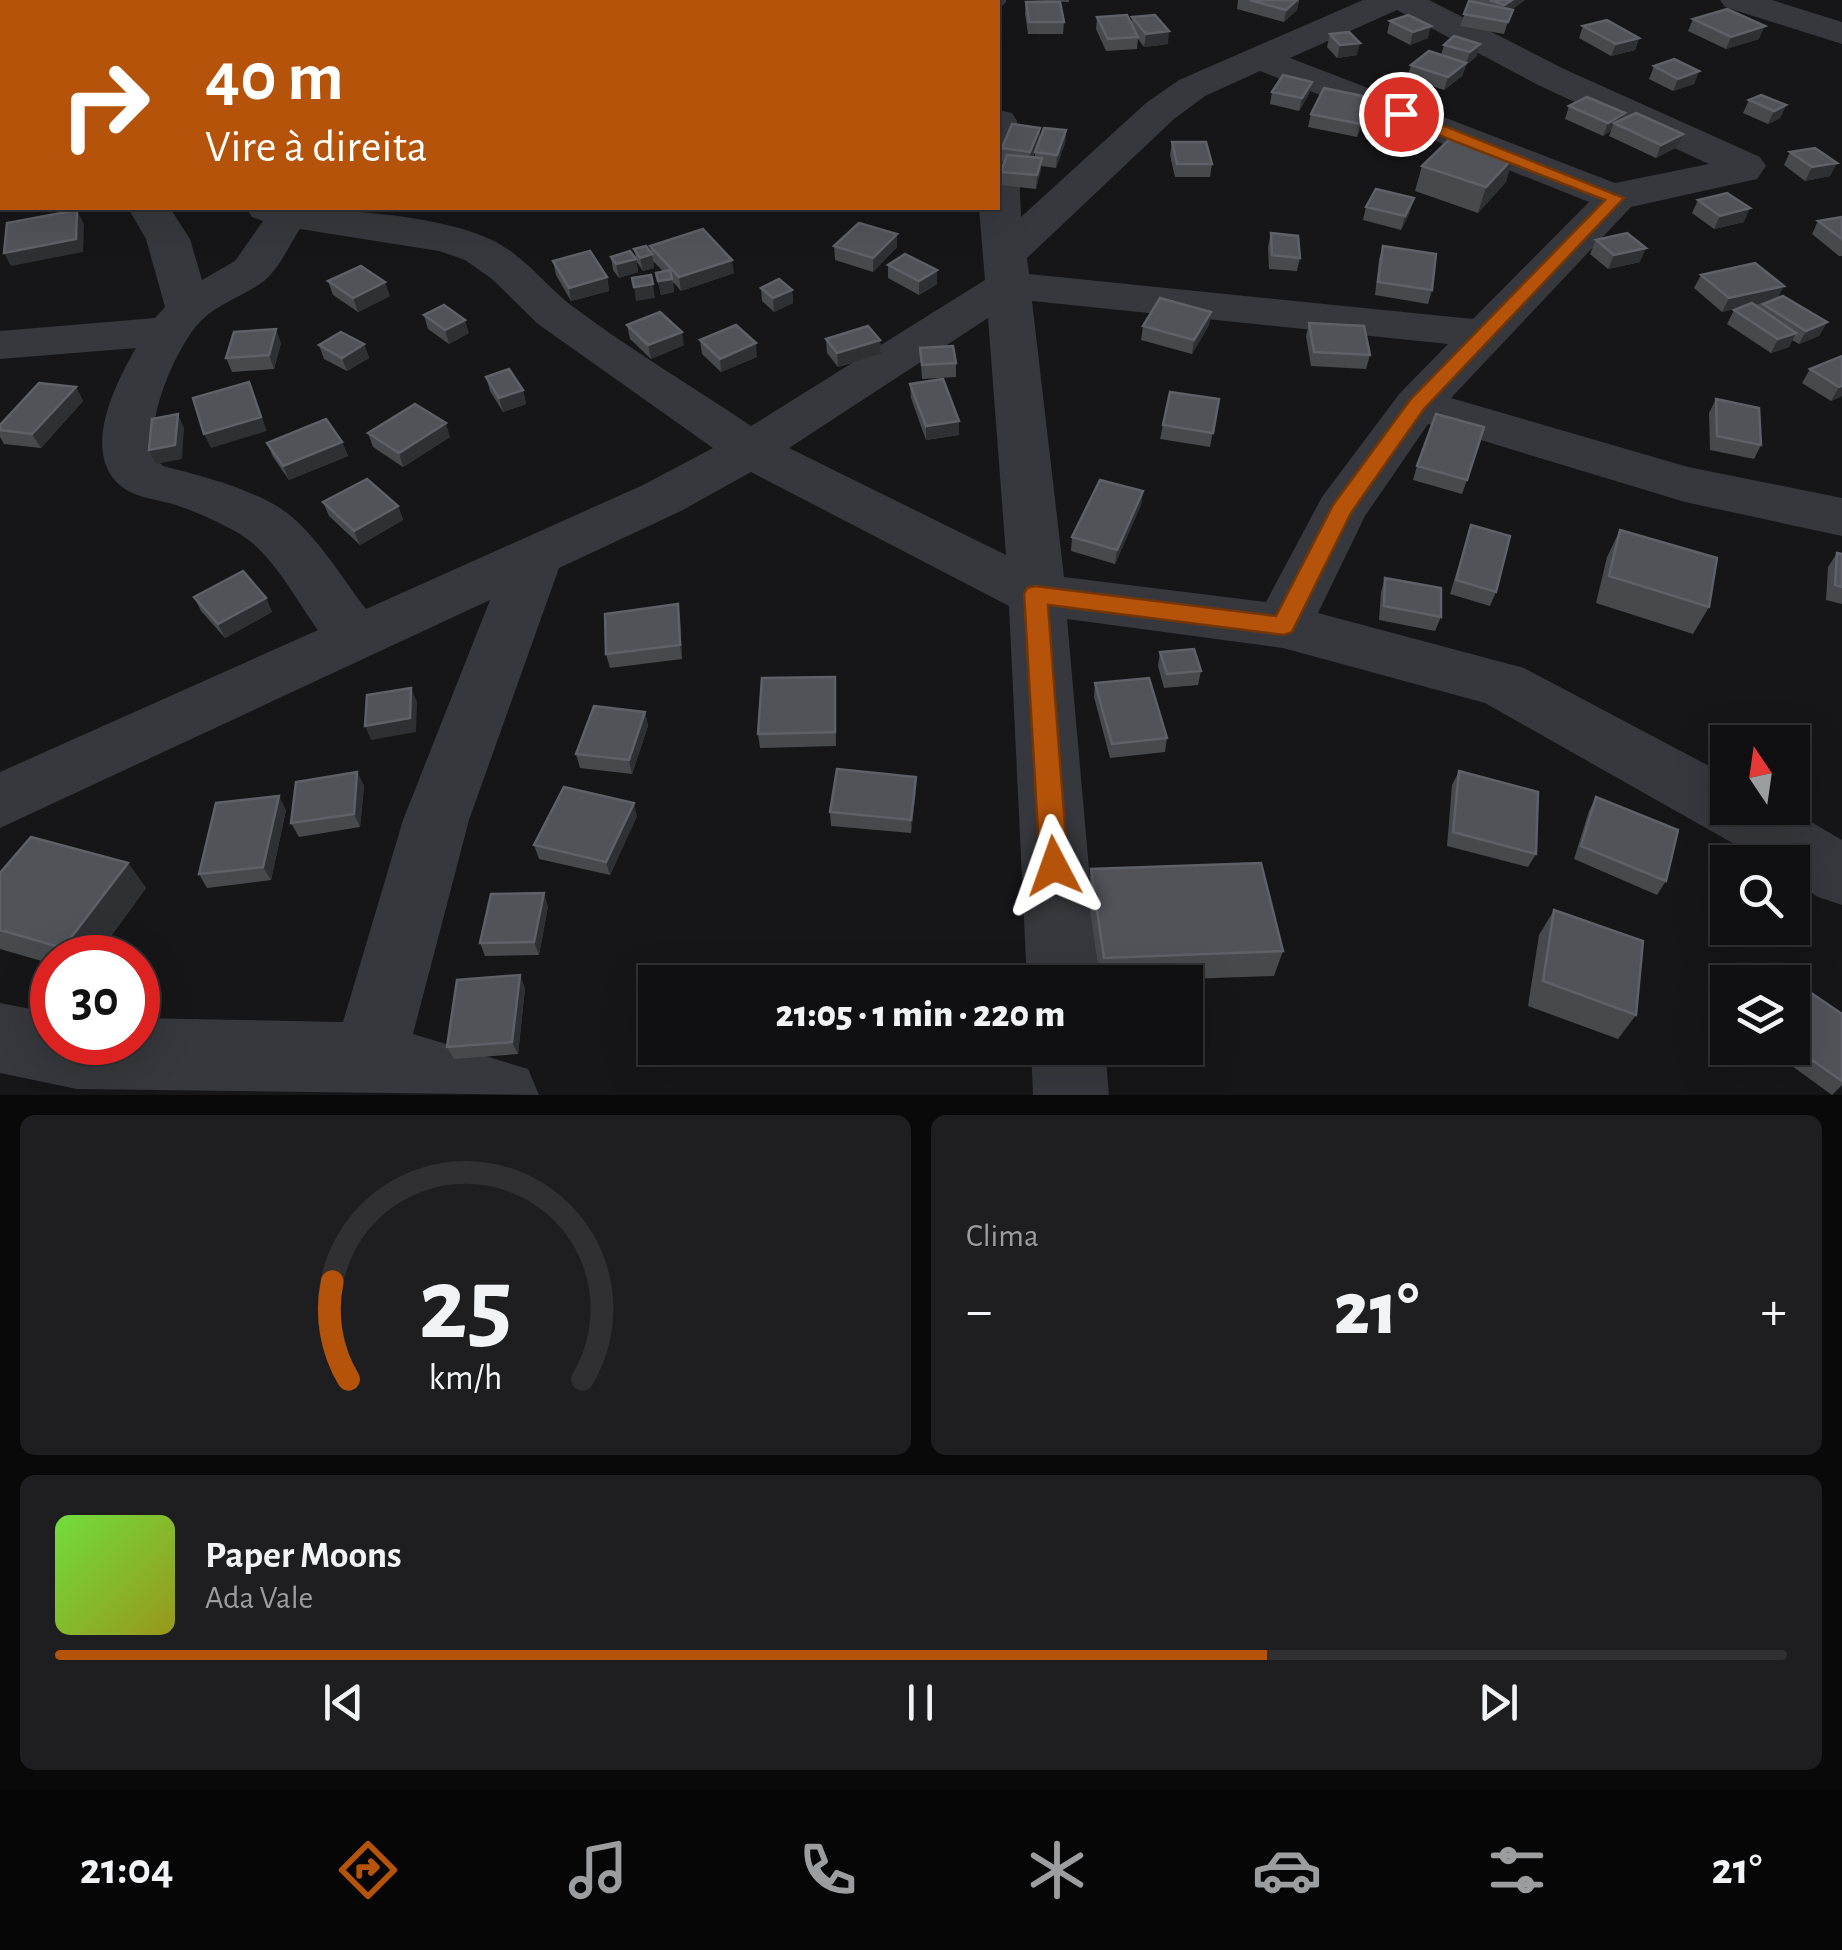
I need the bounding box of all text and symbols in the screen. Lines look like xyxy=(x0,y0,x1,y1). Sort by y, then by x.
icon: right xyxy=(40,40,170,170)
text: 40 m xyxy=(205,43,344,113)
pin xyxy=(1359,72,1444,157)
icon: arrive xyxy=(1374,87,1429,142)
text: Vire à direita xyxy=(205,125,428,170)
north arrow xyxy=(1710,725,1810,825)
map controls xyxy=(1710,725,1810,1065)
position arrow xyxy=(1002,814,1106,918)
button: search xyxy=(1710,845,1810,945)
speed limit sign: 30 xyxy=(30,935,160,1065)
button: layers xyxy=(1710,965,1810,1065)
text: 21:05 · 1 min · 220 m xyxy=(776,996,1065,1034)
text: Clima xyxy=(966,1220,1039,1252)
text: 25 xyxy=(419,1254,512,1358)
text: 21° xyxy=(1334,1273,1419,1348)
text: − xyxy=(966,1284,992,1339)
text: + xyxy=(1761,1284,1787,1339)
text: km/h xyxy=(429,1360,502,1396)
text: Paper Moons xyxy=(205,1537,402,1575)
text: Ada Vale xyxy=(205,1582,313,1614)
icon: previous xyxy=(316,1675,371,1730)
icon: pause xyxy=(893,1675,948,1730)
icon: next xyxy=(1471,1675,1526,1730)
icon: directions xyxy=(333,1835,403,1905)
icon: music xyxy=(563,1835,633,1905)
icon: phone xyxy=(793,1835,863,1905)
icon: climate xyxy=(1022,1835,1092,1905)
icon: car xyxy=(1252,1835,1322,1905)
icon: filters xyxy=(1482,1835,1552,1905)
text: 21:04 xyxy=(80,1847,174,1892)
text: 21° xyxy=(1712,1847,1762,1892)

